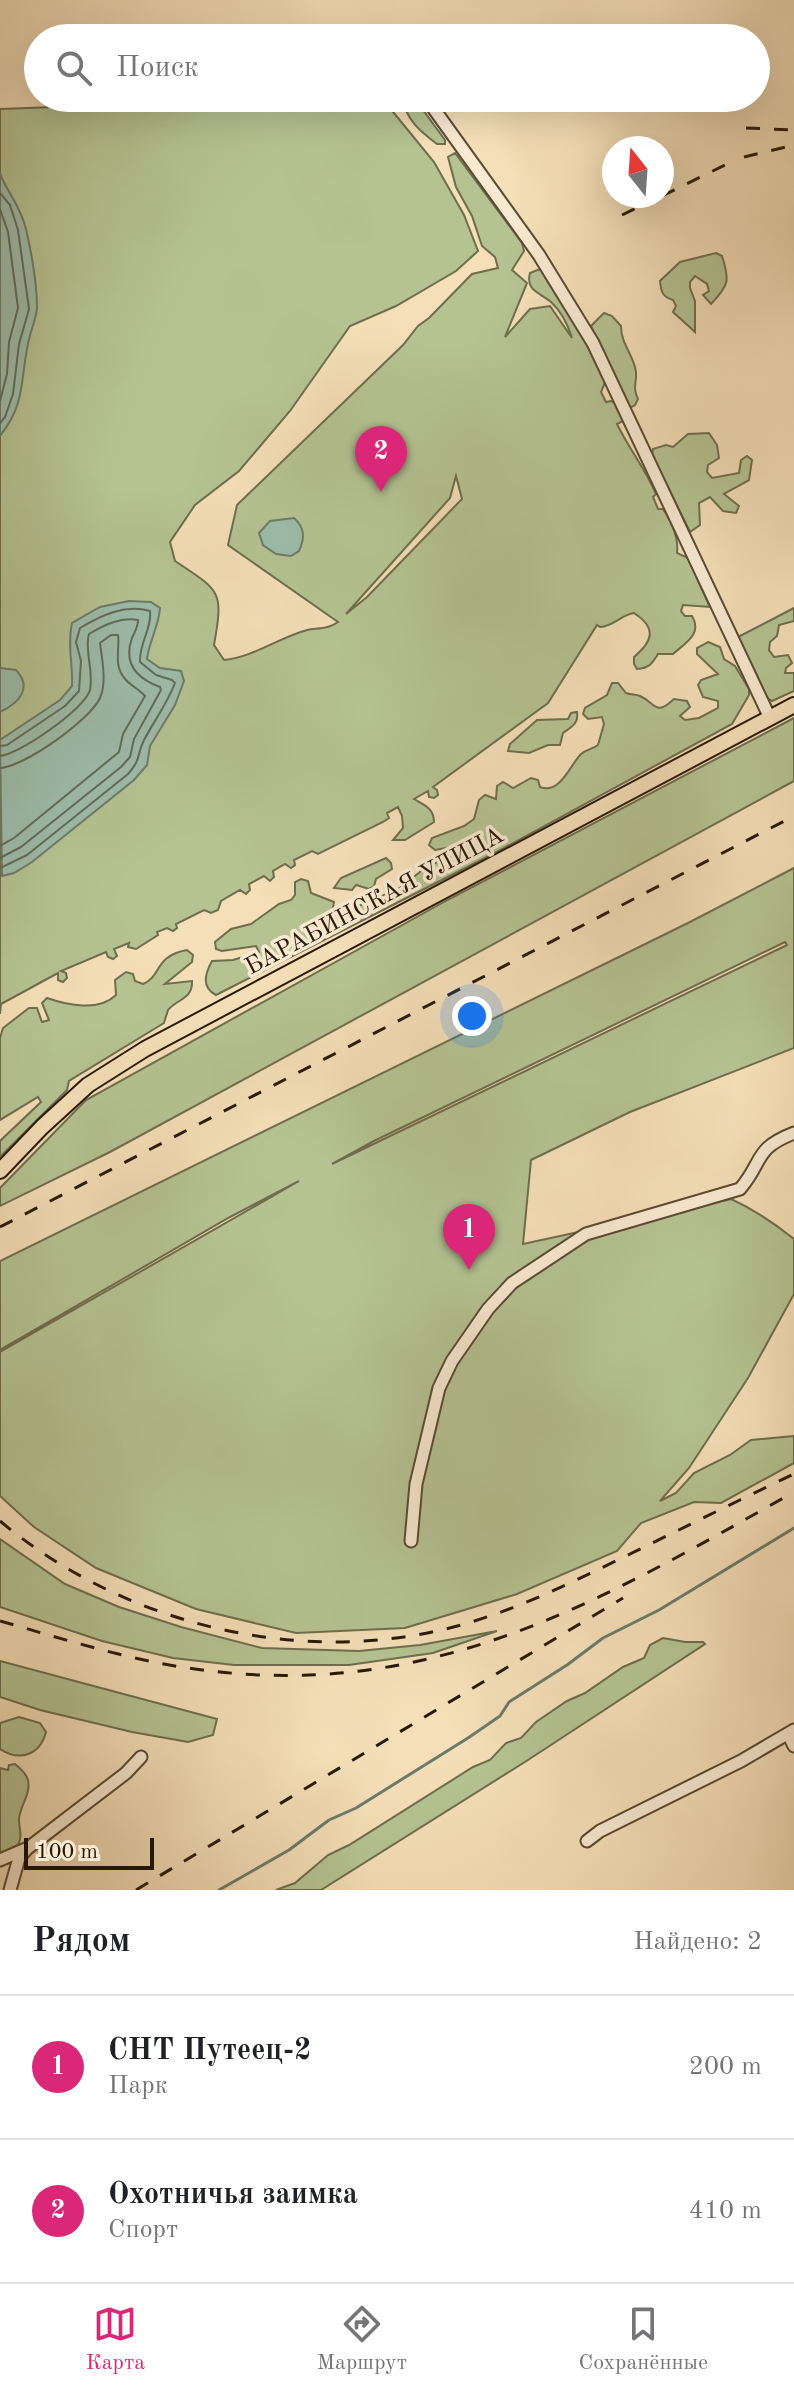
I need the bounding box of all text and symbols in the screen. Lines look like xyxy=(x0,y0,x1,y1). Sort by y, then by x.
search box xyxy=(24,24,770,112)
icon: search xyxy=(52,46,96,90)
text: Поиск xyxy=(116,53,199,83)
north arrow xyxy=(602,136,674,208)
pin: 2 xyxy=(355,426,407,492)
street label: БАРАБИНСКАЯ УЛИЦА xyxy=(242,824,508,980)
your location xyxy=(452,996,492,1036)
pin: 1 xyxy=(443,1204,495,1270)
scale bar xyxy=(24,1834,154,1870)
text: 100 m xyxy=(36,1841,98,1863)
text: Рядом xyxy=(32,1925,131,1959)
text: Найдено: 2 xyxy=(633,1929,762,1955)
text: СНТ Путеец-2 xyxy=(108,2036,311,2066)
text: 1 xyxy=(50,2054,66,2080)
text: 200 m xyxy=(689,2054,762,2080)
text: Парк xyxy=(108,2073,168,2099)
text: Охотничья заимка xyxy=(108,2180,358,2210)
text: 2 xyxy=(50,2198,66,2224)
text: 410 m xyxy=(689,2198,762,2224)
text: Спорт xyxy=(108,2217,178,2243)
tab: Карта xyxy=(86,2302,145,2377)
tab: Маршрут xyxy=(317,2302,407,2377)
tab: Сохранённые xyxy=(578,2302,708,2377)

